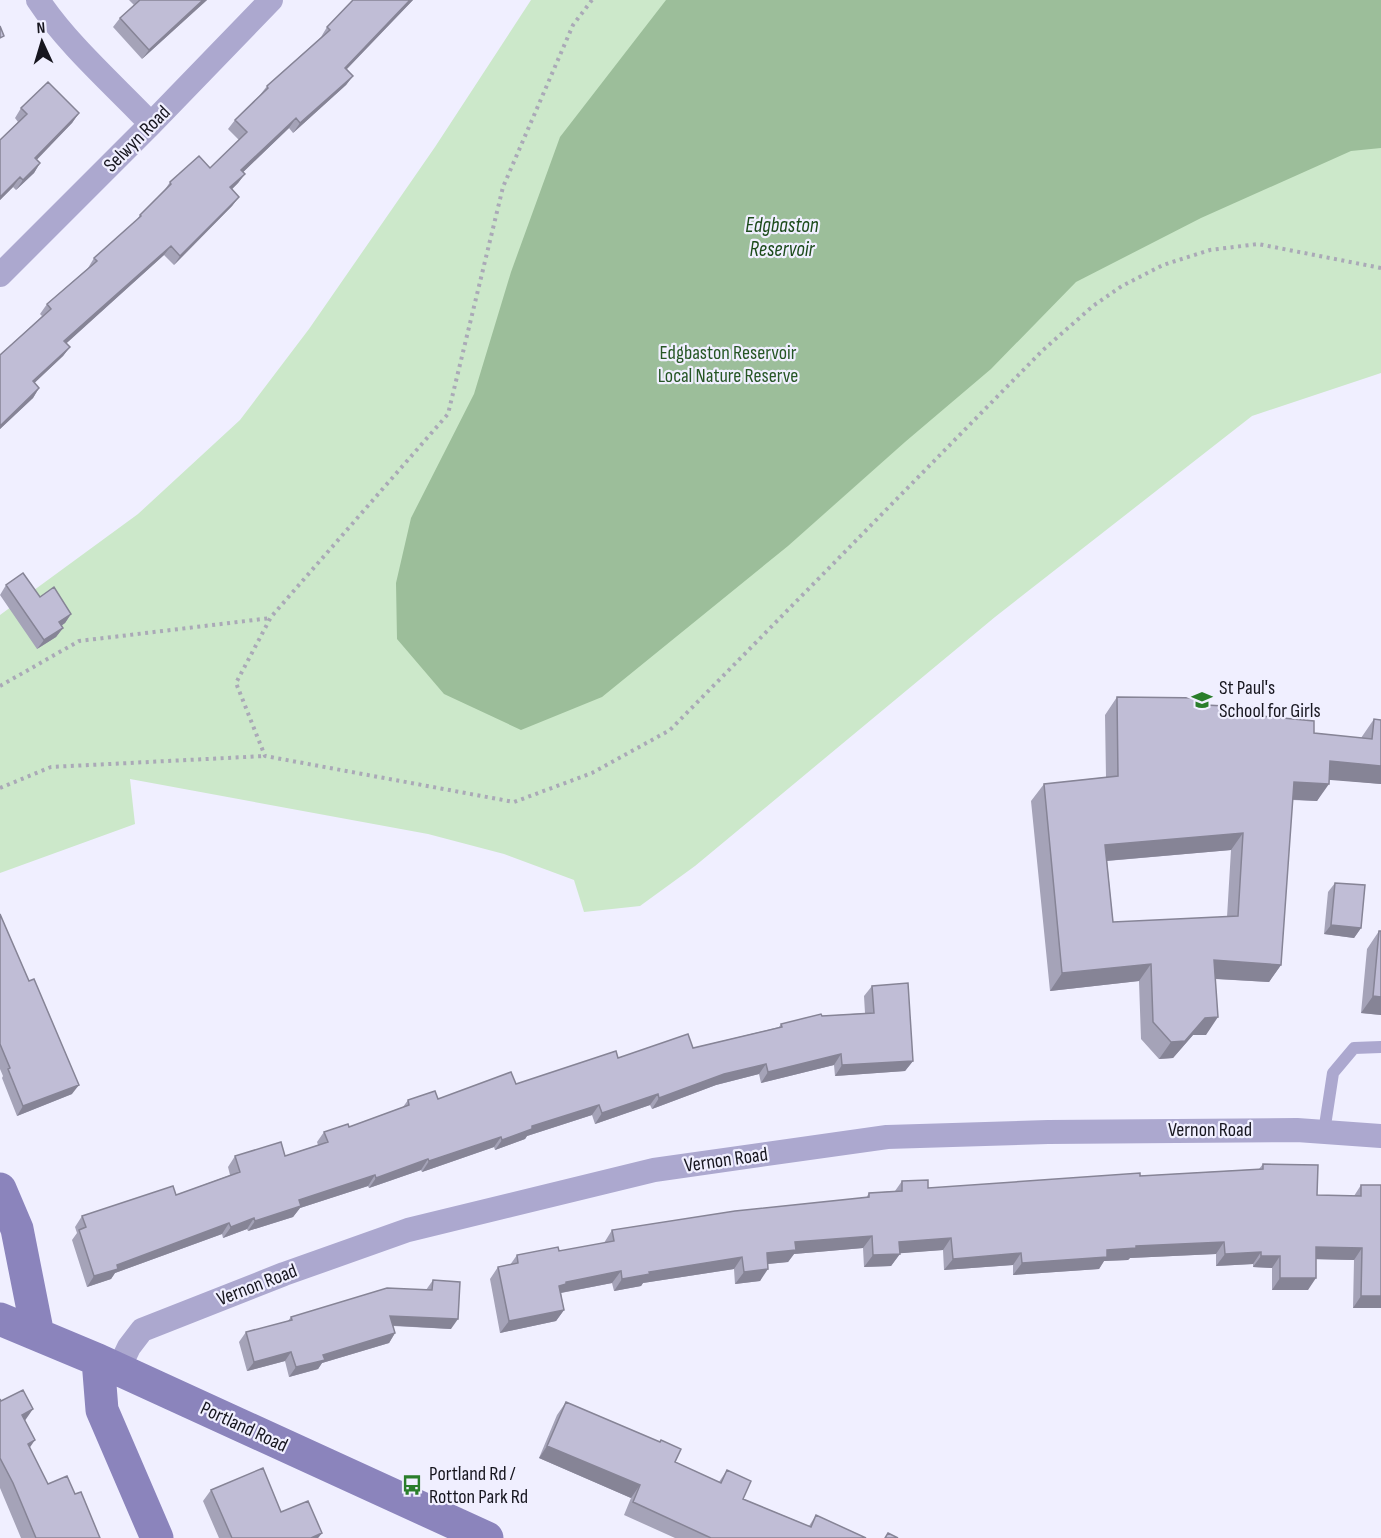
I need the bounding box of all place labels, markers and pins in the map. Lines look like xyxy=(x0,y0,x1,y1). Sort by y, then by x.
place label: St Paul's School for Girls xyxy=(1219,676,1321,723)
school or university icon: St Paul's School for Girls xyxy=(1190,688,1214,712)
place label: Portland Rd / Rotton Park Rd xyxy=(429,1462,528,1509)
bus stop icon: Portland Rd / Rotton Park Rd xyxy=(400,1473,424,1497)

